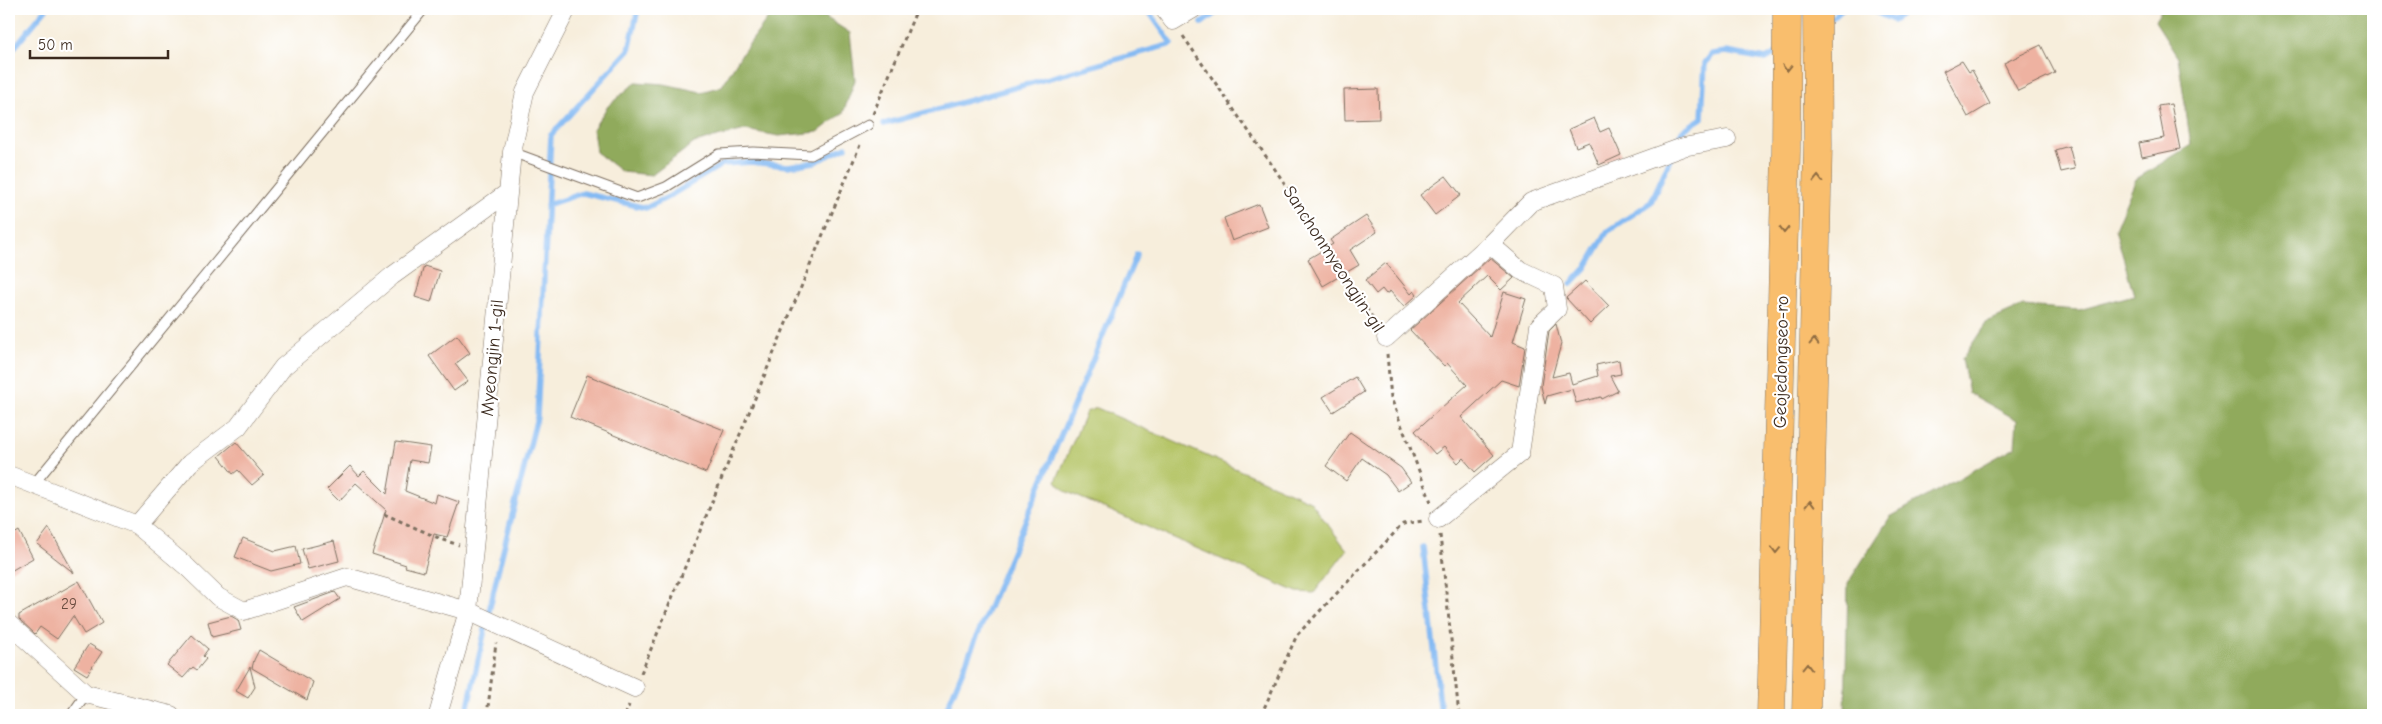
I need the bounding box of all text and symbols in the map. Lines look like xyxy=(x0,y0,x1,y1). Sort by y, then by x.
scale bar xyxy=(30,28,168,60)
text: 50 m xyxy=(38,36,73,54)
one-way arrow xyxy=(1782,64,1792,72)
one-way arrow xyxy=(1812,175,1823,183)
street label: Sanchonmyeongjin-gil xyxy=(1278,182,1389,337)
one-way arrow xyxy=(1779,227,1789,235)
street label: Geojedongseo-ro xyxy=(1770,295,1793,429)
street label: Myeongjin 1-gil xyxy=(477,299,508,417)
one-way arrow xyxy=(1809,337,1819,345)
one-way arrow xyxy=(1805,500,1816,508)
one-way arrow xyxy=(1770,547,1781,555)
house number: 29 xyxy=(61,595,77,613)
one-way arrow xyxy=(1802,662,1812,670)

